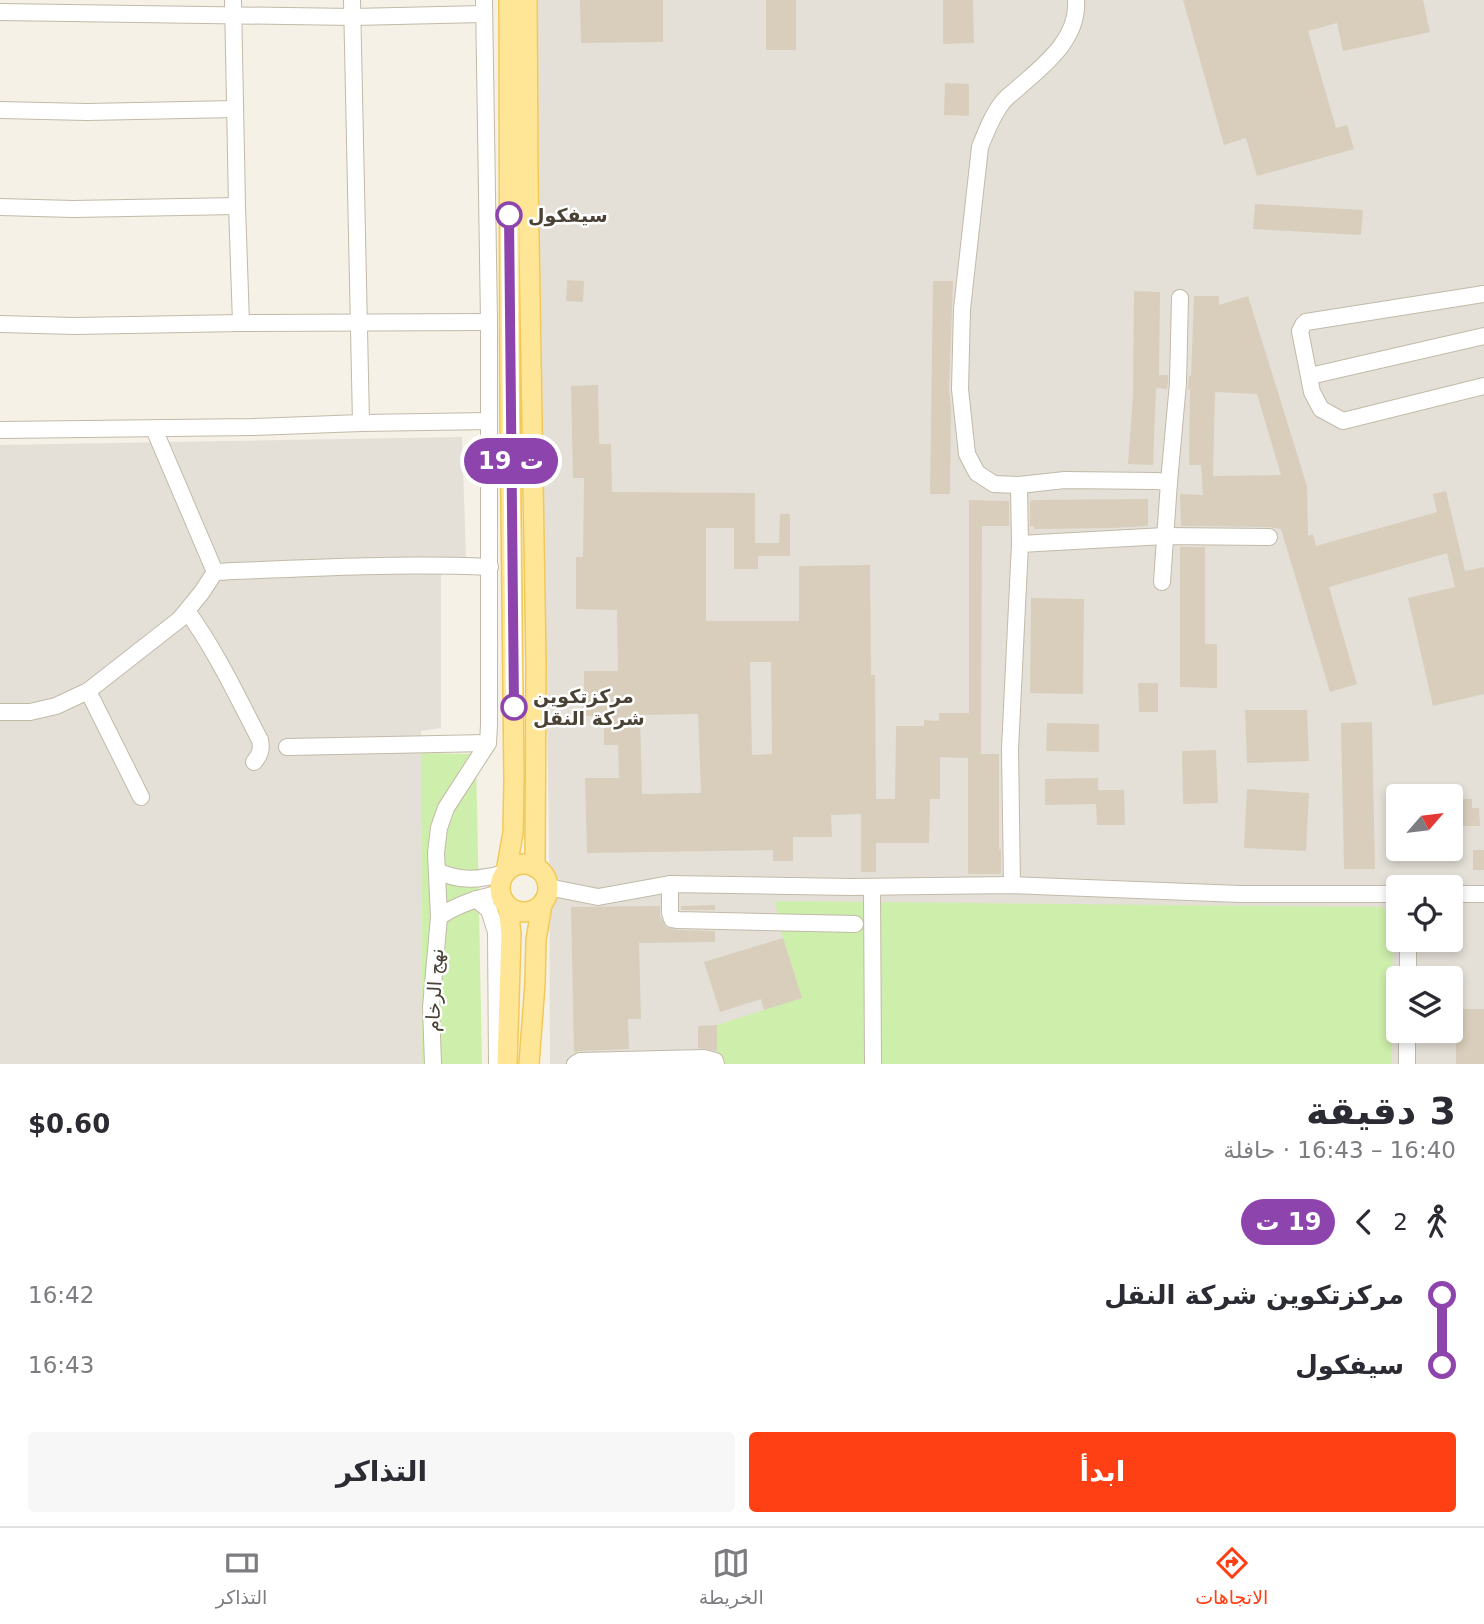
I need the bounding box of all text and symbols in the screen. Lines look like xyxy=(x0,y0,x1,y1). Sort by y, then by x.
marker: سيفكول xyxy=(496,202,522,228)
place label: سيفكول xyxy=(528,204,608,227)
line badge: 19 ت xyxy=(462,438,560,484)
text: 19 ت xyxy=(478,447,544,475)
place label: مركزتكوين شركة النقل xyxy=(533,685,645,730)
marker: مركزتكوين شركة النقل xyxy=(501,694,527,720)
north arrow xyxy=(1386,784,1463,861)
map controls xyxy=(1386,784,1463,1043)
button: locate xyxy=(1386,875,1463,952)
street label: نهج الرخام xyxy=(421,948,448,1032)
button: layers xyxy=(1386,966,1463,1043)
text: 3 دقيقة xyxy=(1306,1089,1456,1133)
text: $0.60 xyxy=(28,1109,110,1139)
text: 16:40 – 16:43 · حافلة xyxy=(1223,1137,1456,1163)
icon: back xyxy=(1345,1203,1383,1241)
icon: walk xyxy=(1418,1203,1456,1241)
text: 19 ت xyxy=(1255,1208,1321,1236)
text: 2 xyxy=(1393,1209,1408,1235)
text: مركزتكوين شركة النقل xyxy=(1104,1280,1404,1310)
text: 16:42 xyxy=(28,1282,94,1308)
text: سيفكول xyxy=(1295,1350,1404,1380)
text: 16:43 xyxy=(28,1352,94,1378)
button: التذاكر xyxy=(28,1432,735,1512)
button: ابدأ xyxy=(749,1432,1456,1512)
tab: التذاكر xyxy=(216,1544,267,1608)
tab: الخريطة xyxy=(699,1544,764,1608)
tab: الاتجاهات xyxy=(1195,1544,1268,1608)

